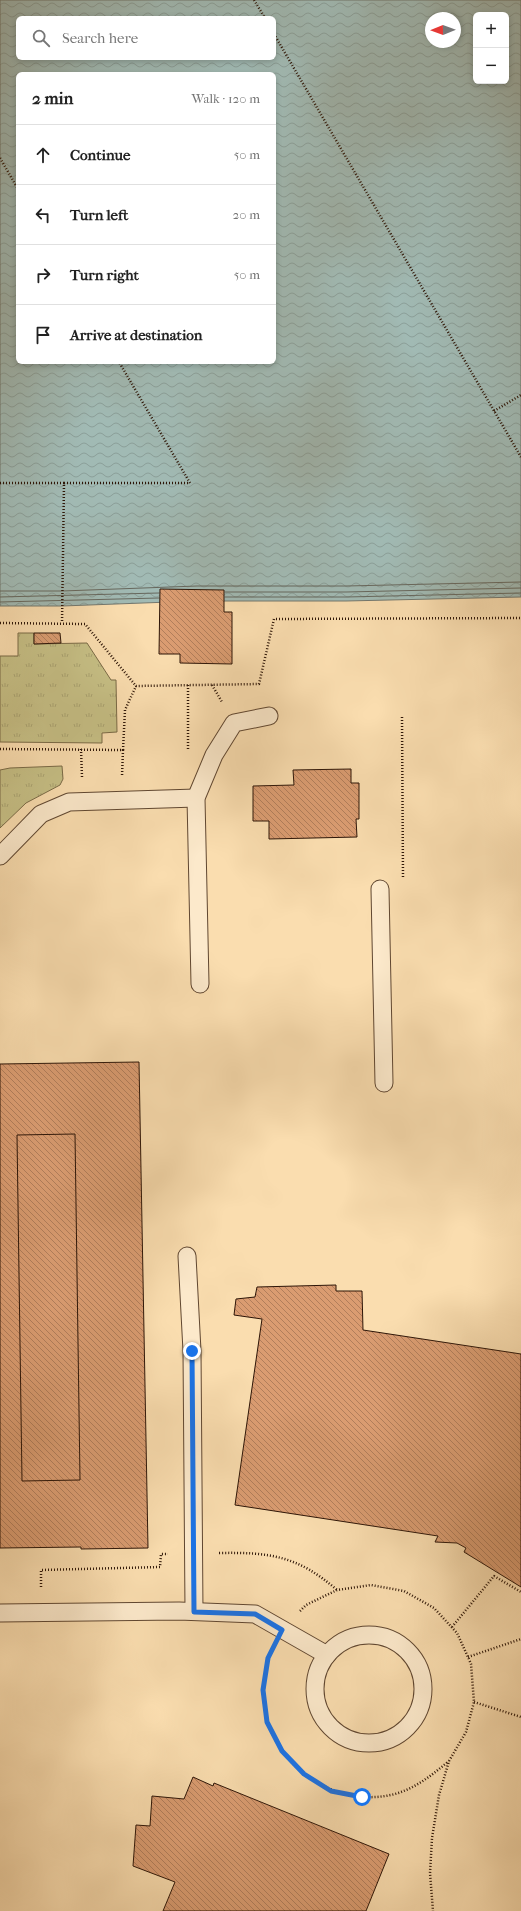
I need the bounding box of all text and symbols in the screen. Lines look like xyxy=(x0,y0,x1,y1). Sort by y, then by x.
north arrow xyxy=(425,12,461,48)
map controls xyxy=(473,12,509,84)
button: + xyxy=(473,12,509,48)
search box xyxy=(16,16,276,60)
icon: search xyxy=(30,27,52,49)
text: Search here xyxy=(62,29,138,47)
button: − xyxy=(473,48,509,84)
text: 2 min xyxy=(32,88,73,108)
text: Walk · 120 m xyxy=(192,91,260,106)
icon: ahead xyxy=(32,144,54,166)
text: Continue xyxy=(70,146,130,164)
text: 50 m xyxy=(234,147,260,162)
icon: left xyxy=(32,204,54,226)
text: Turn left xyxy=(70,206,128,224)
text: 20 m xyxy=(233,207,260,222)
icon: right xyxy=(32,264,54,286)
text: Turn right xyxy=(70,266,139,284)
text: 50 m xyxy=(234,267,260,282)
icon: arrive xyxy=(32,324,54,346)
text: Arrive at destination xyxy=(70,326,202,344)
route end xyxy=(183,1342,201,1360)
route start xyxy=(353,1788,371,1806)

